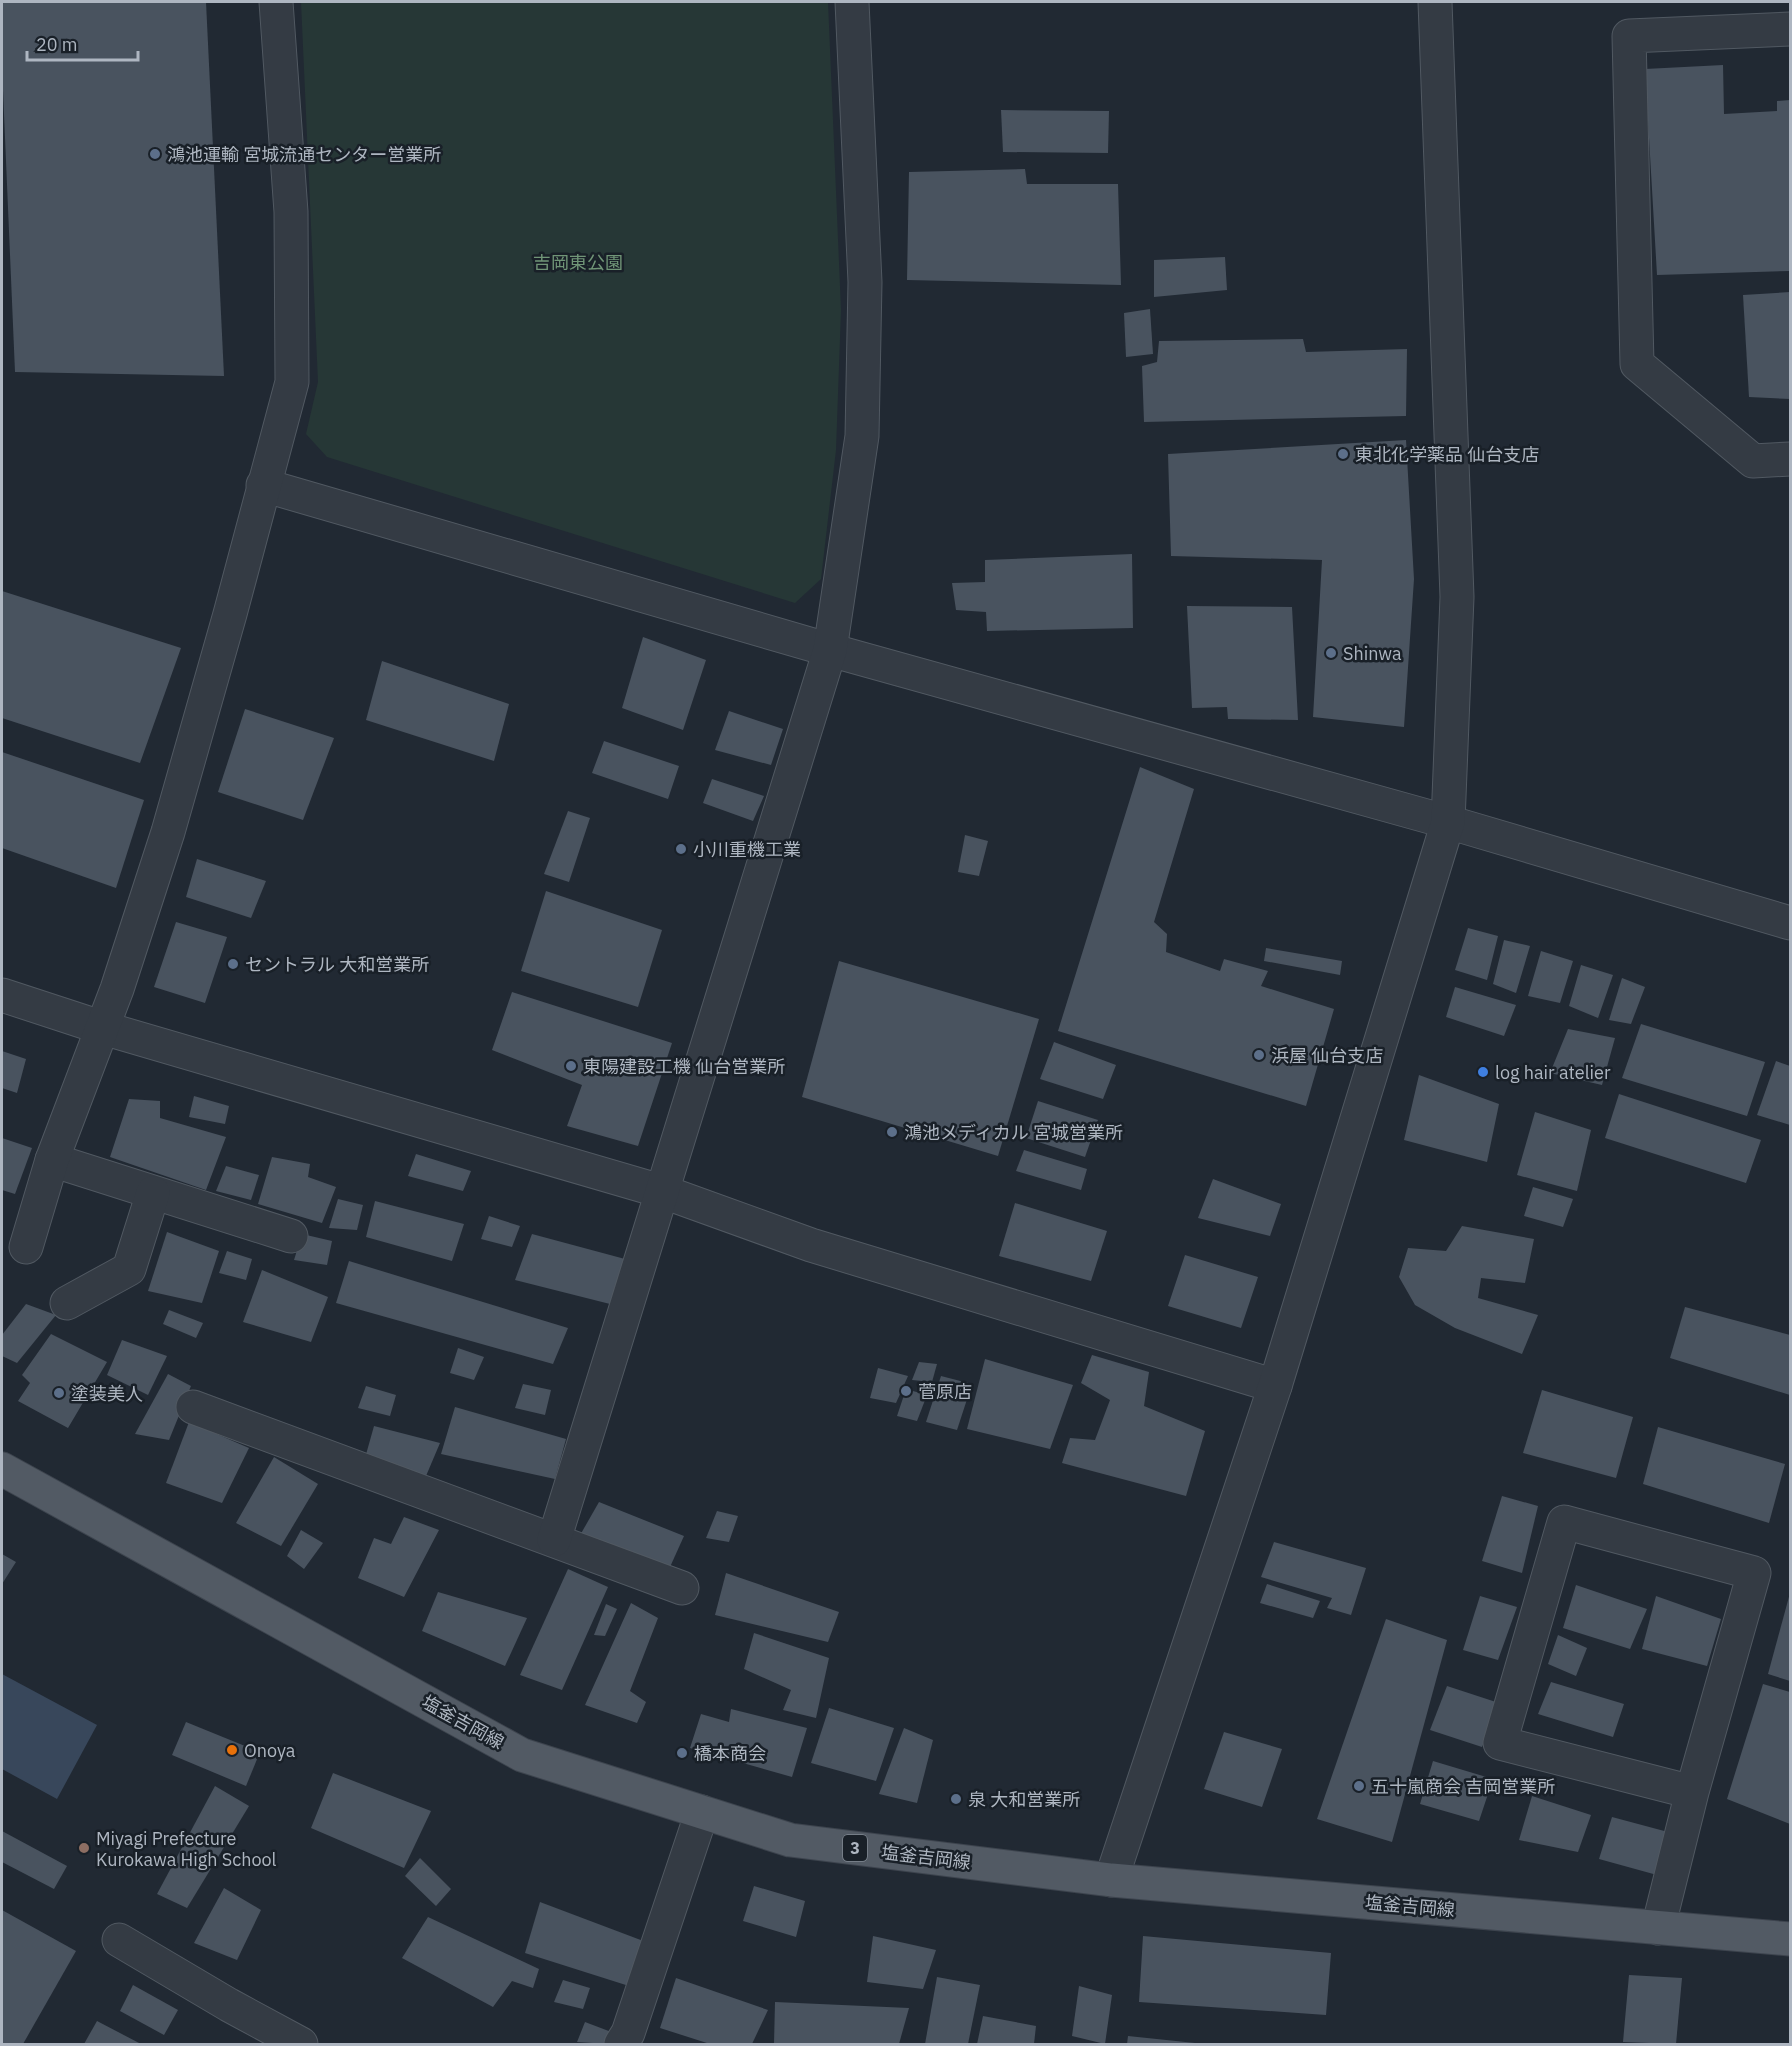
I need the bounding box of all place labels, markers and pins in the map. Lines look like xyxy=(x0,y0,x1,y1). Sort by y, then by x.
place label: 鴻池運輸 宮城流通センター営業所 xyxy=(167,143,441,166)
marker: 鴻池運輸 宮城流通センター営業所 xyxy=(148,147,162,161)
place label: 東北化学薬品 仙台支店 xyxy=(1355,443,1539,466)
marker: 東北化学薬品 仙台支店 xyxy=(1336,447,1350,461)
place label: Shinwa xyxy=(1343,642,1402,665)
marker: Shinwa xyxy=(1324,646,1338,660)
place label: 小川重機工業 xyxy=(693,838,801,861)
marker: 小川重機工業 xyxy=(674,842,688,856)
place label: セントラル 大和営業所 xyxy=(245,953,429,976)
marker: セントラル 大和営業所 xyxy=(226,957,240,971)
place label: 浜屋 仙台支店 xyxy=(1271,1044,1383,1067)
marker: 浜屋 仙台支店 xyxy=(1252,1048,1266,1062)
place label: 東陽建設工機 仙台営業所 xyxy=(583,1055,785,1078)
marker: 東陽建設工機 仙台営業所 xyxy=(564,1059,578,1073)
place label: log hair atelier xyxy=(1495,1061,1611,1084)
marker: log hair atelier xyxy=(1476,1065,1490,1079)
place label: 鴻池メディカル 宮城営業所 xyxy=(904,1121,1123,1144)
marker: 鴻池メディカル 宮城営業所 xyxy=(885,1125,899,1139)
place label: 菅原店 xyxy=(918,1380,972,1403)
place label: 塗装美人 xyxy=(71,1382,143,1405)
marker: 菅原店 xyxy=(899,1384,913,1398)
marker: 塗装美人 xyxy=(52,1386,66,1400)
place label: Onoya xyxy=(244,1739,296,1762)
place label: 橋本商会 xyxy=(694,1742,766,1765)
marker: Onoya xyxy=(225,1743,239,1757)
marker: 橋本商会 xyxy=(675,1746,689,1760)
place label: 五十嵐商会 吉岡営業所 xyxy=(1371,1775,1555,1798)
marker: 五十嵐商会 吉岡営業所 xyxy=(1352,1779,1366,1793)
place label: 泉 大和営業所 xyxy=(968,1788,1080,1811)
marker: 泉 大和営業所 xyxy=(949,1792,963,1806)
place label: Miyagi Prefecture Kurokawa High School xyxy=(96,1827,277,1871)
marker: Miyagi Prefecture Kurokawa High School xyxy=(77,1841,91,1855)

